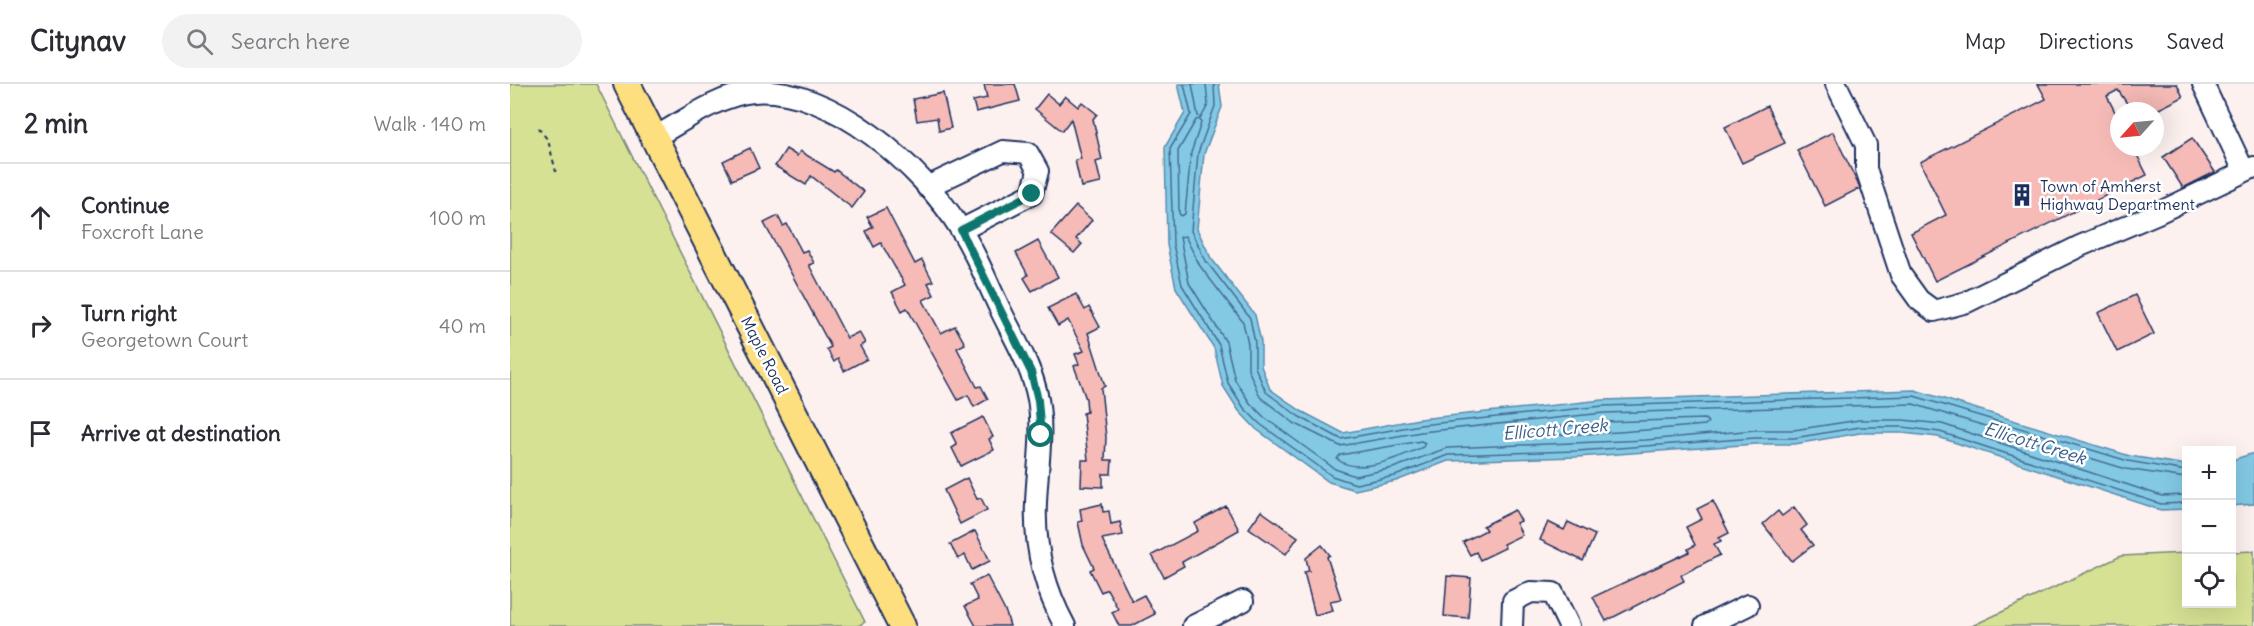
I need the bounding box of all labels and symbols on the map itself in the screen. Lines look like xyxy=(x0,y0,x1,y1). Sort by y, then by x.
north arrow xyxy=(2110,102,2164,156)
place label: Town of Amherst Highway Department xyxy=(2040,176,2196,214)
route end xyxy=(1018,180,1044,206)
building icon: Town of Amherst Highway Department xyxy=(2009,182,2035,208)
street label: Maple Road xyxy=(737,313,793,397)
water label: Ellicott Creek xyxy=(1502,413,1610,445)
water label: Ellicott Creek xyxy=(1981,417,2090,470)
route start xyxy=(1027,421,1053,447)

